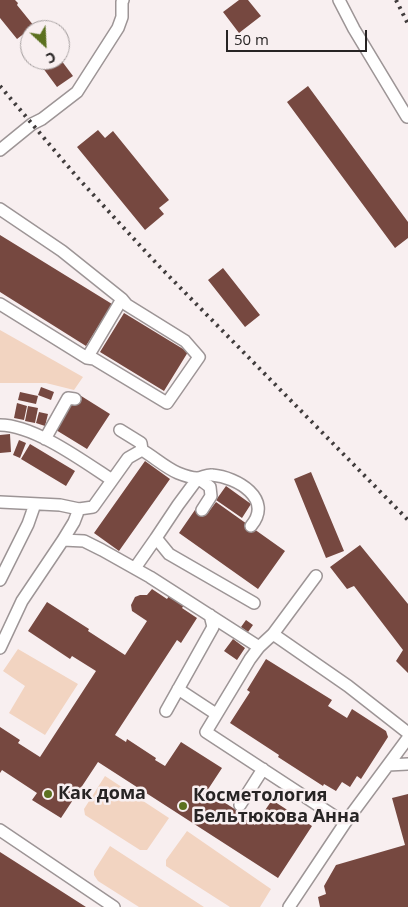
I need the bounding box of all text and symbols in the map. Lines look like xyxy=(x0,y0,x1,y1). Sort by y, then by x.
north arrow xyxy=(20,20,70,70)
scale bar xyxy=(228,20,369,52)
text: 50 m xyxy=(234,29,269,49)
text: С xyxy=(43,48,59,69)
place label: Как дома xyxy=(58,783,146,805)
place label: Косметология Бельтюкова Анна xyxy=(193,785,360,828)
marker: Как дома xyxy=(42,788,54,800)
marker: Косметология Бельтюкова Анна xyxy=(177,800,189,812)

